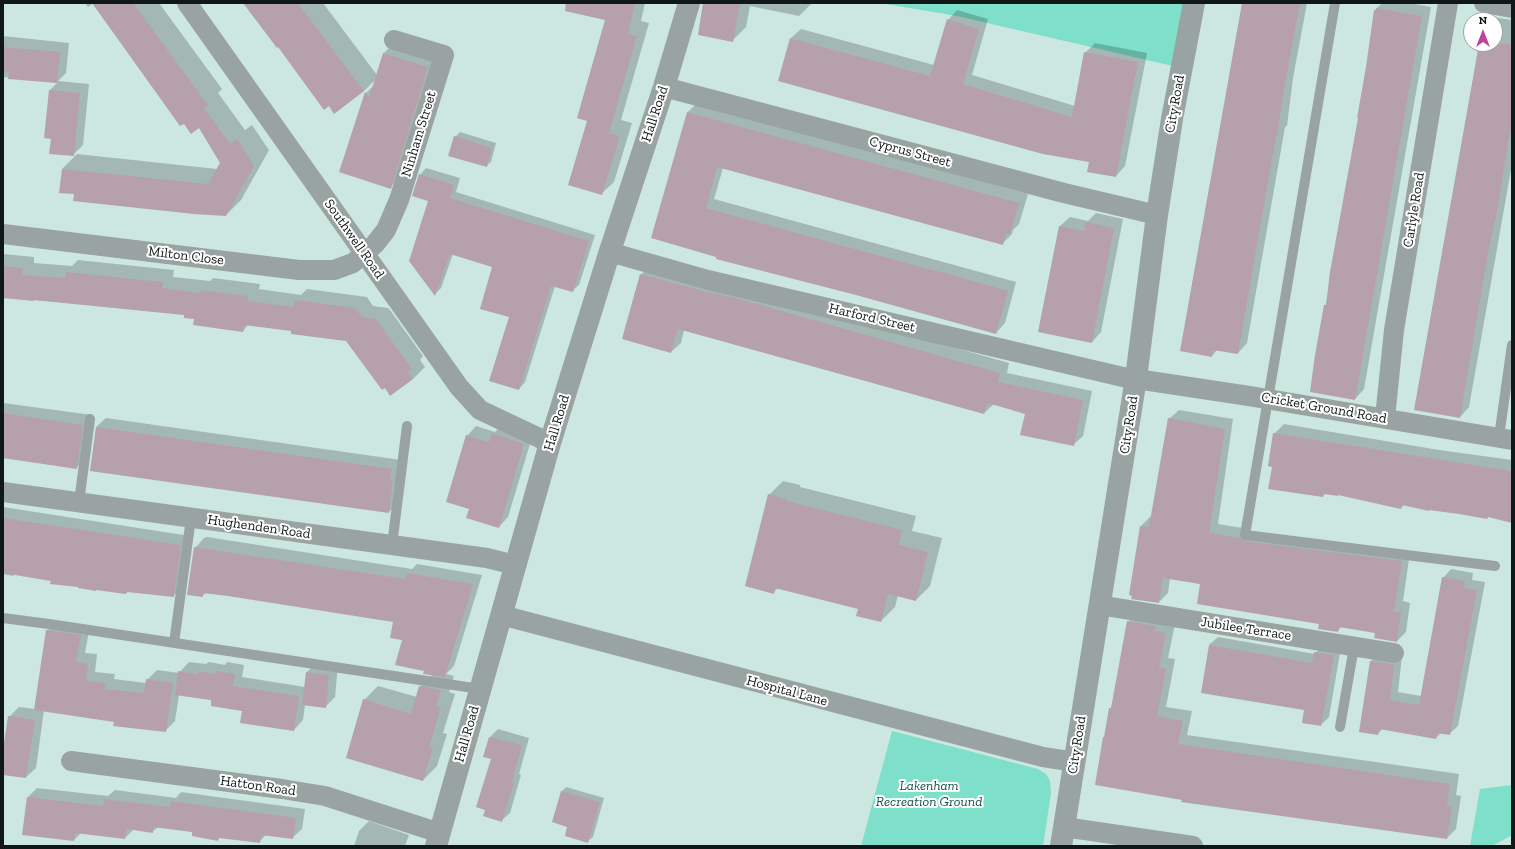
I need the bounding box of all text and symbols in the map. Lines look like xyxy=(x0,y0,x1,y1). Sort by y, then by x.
north arrow xyxy=(1463,12,1503,52)
text: N xyxy=(1479,14,1487,27)
street label: City Road xyxy=(1162,74,1188,134)
street label: Hall Road xyxy=(638,84,672,144)
street label: Ninham Street xyxy=(398,89,440,179)
street label: Cyprus Street xyxy=(867,133,953,171)
street label: Carlyle Road xyxy=(1400,171,1428,249)
street label: Southwell Road xyxy=(320,196,388,282)
street label: Milton Close xyxy=(147,243,225,269)
street label: Harford Street xyxy=(827,300,917,336)
street label: Cricket Ground Road xyxy=(1260,389,1388,427)
street label: Hall Road xyxy=(541,393,573,453)
street label: City Road xyxy=(1116,395,1142,455)
street label: Hughenden Road xyxy=(206,511,312,543)
street label: Jubilee Terrace xyxy=(1200,614,1292,644)
street label: Hospital Lane xyxy=(745,672,829,710)
street label: Hall Road xyxy=(451,704,483,764)
street label: City Road xyxy=(1064,715,1090,775)
street label: Hatton Road xyxy=(219,772,297,800)
park label: Lakenham Recreation Ground xyxy=(876,778,982,810)

